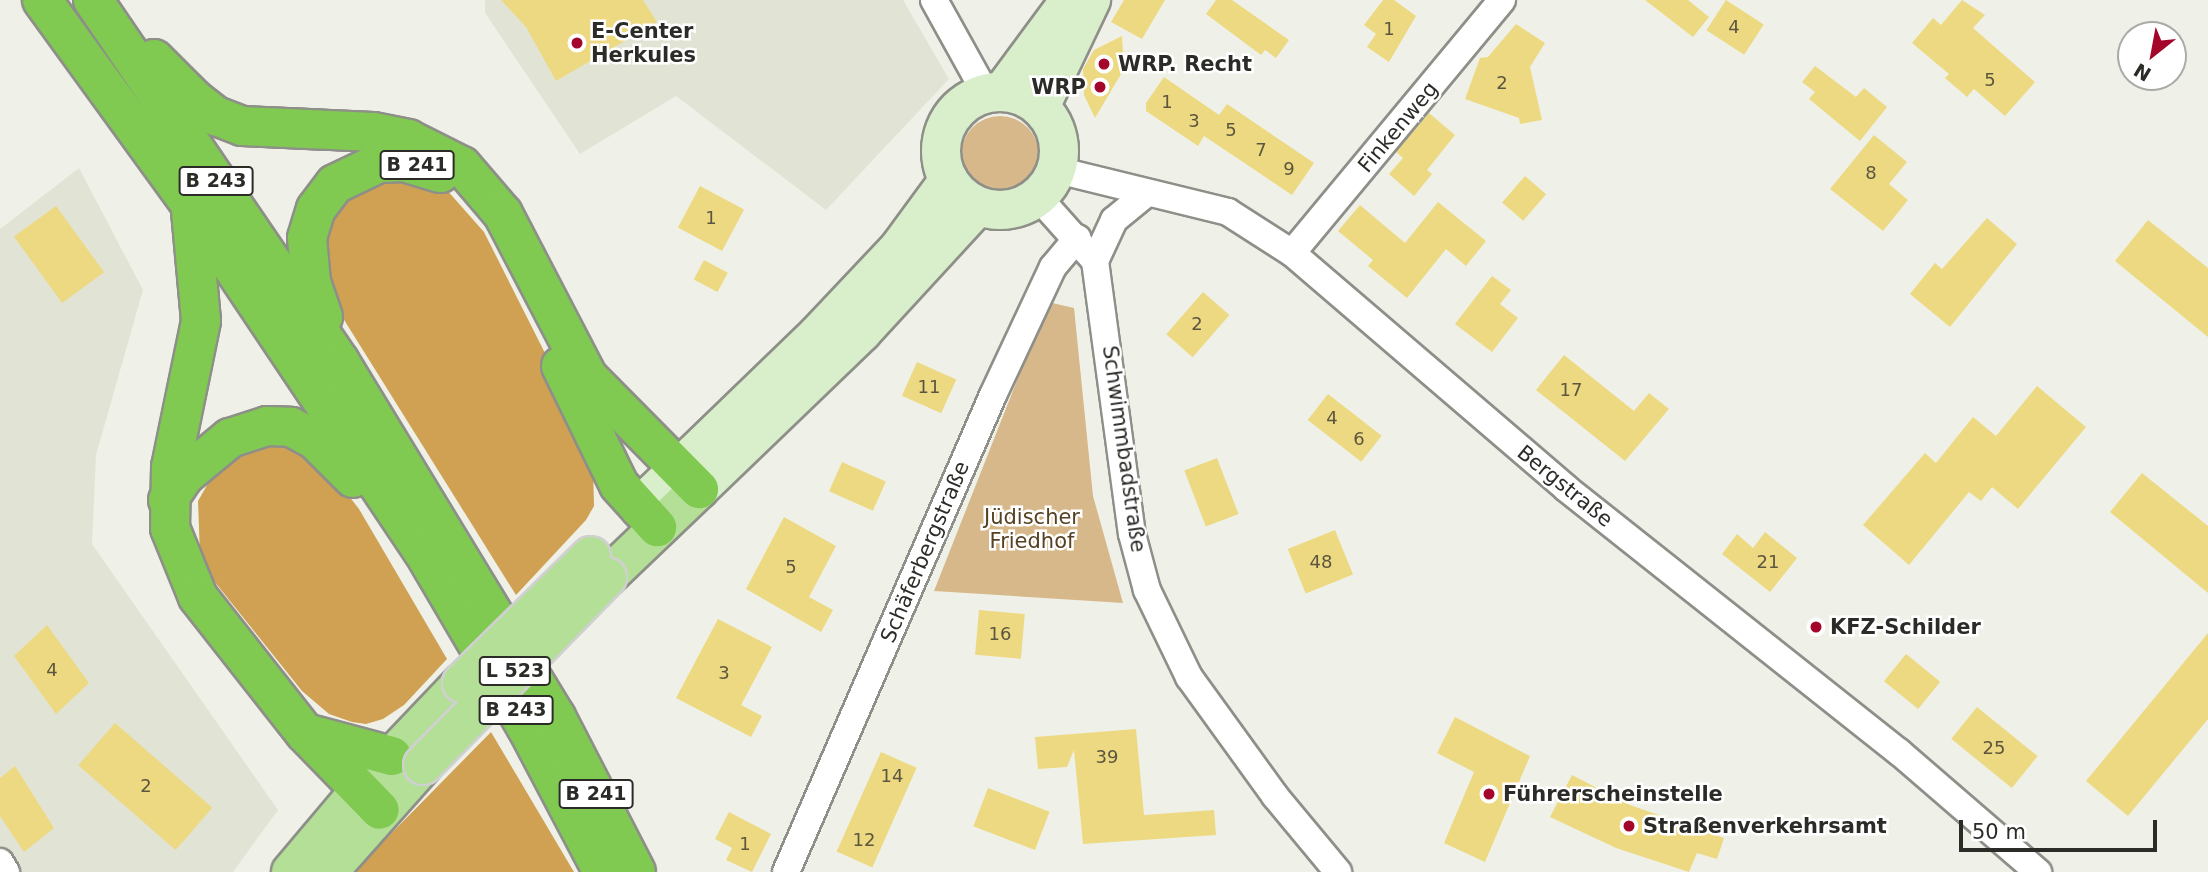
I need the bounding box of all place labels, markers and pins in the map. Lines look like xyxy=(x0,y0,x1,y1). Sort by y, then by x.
place label: E-Center Herkules xyxy=(591,18,696,68)
marker: E-Center Herkules xyxy=(569,35,585,51)
place label: WRP. Recht xyxy=(1118,51,1252,77)
marker: WRP. Recht xyxy=(1096,56,1112,72)
place label: WRP xyxy=(1031,74,1086,100)
marker: WRP xyxy=(1092,79,1108,95)
place label: KFZ-Schilder xyxy=(1830,614,1981,640)
marker: KFZ-Schilder xyxy=(1808,619,1824,635)
place label: Führerscheinstelle xyxy=(1503,781,1723,807)
marker: Führerscheinstelle xyxy=(1481,786,1497,802)
place label: Straßenverkehrsamt xyxy=(1643,813,1887,839)
marker: Straßenverkehrsamt xyxy=(1621,818,1637,834)

